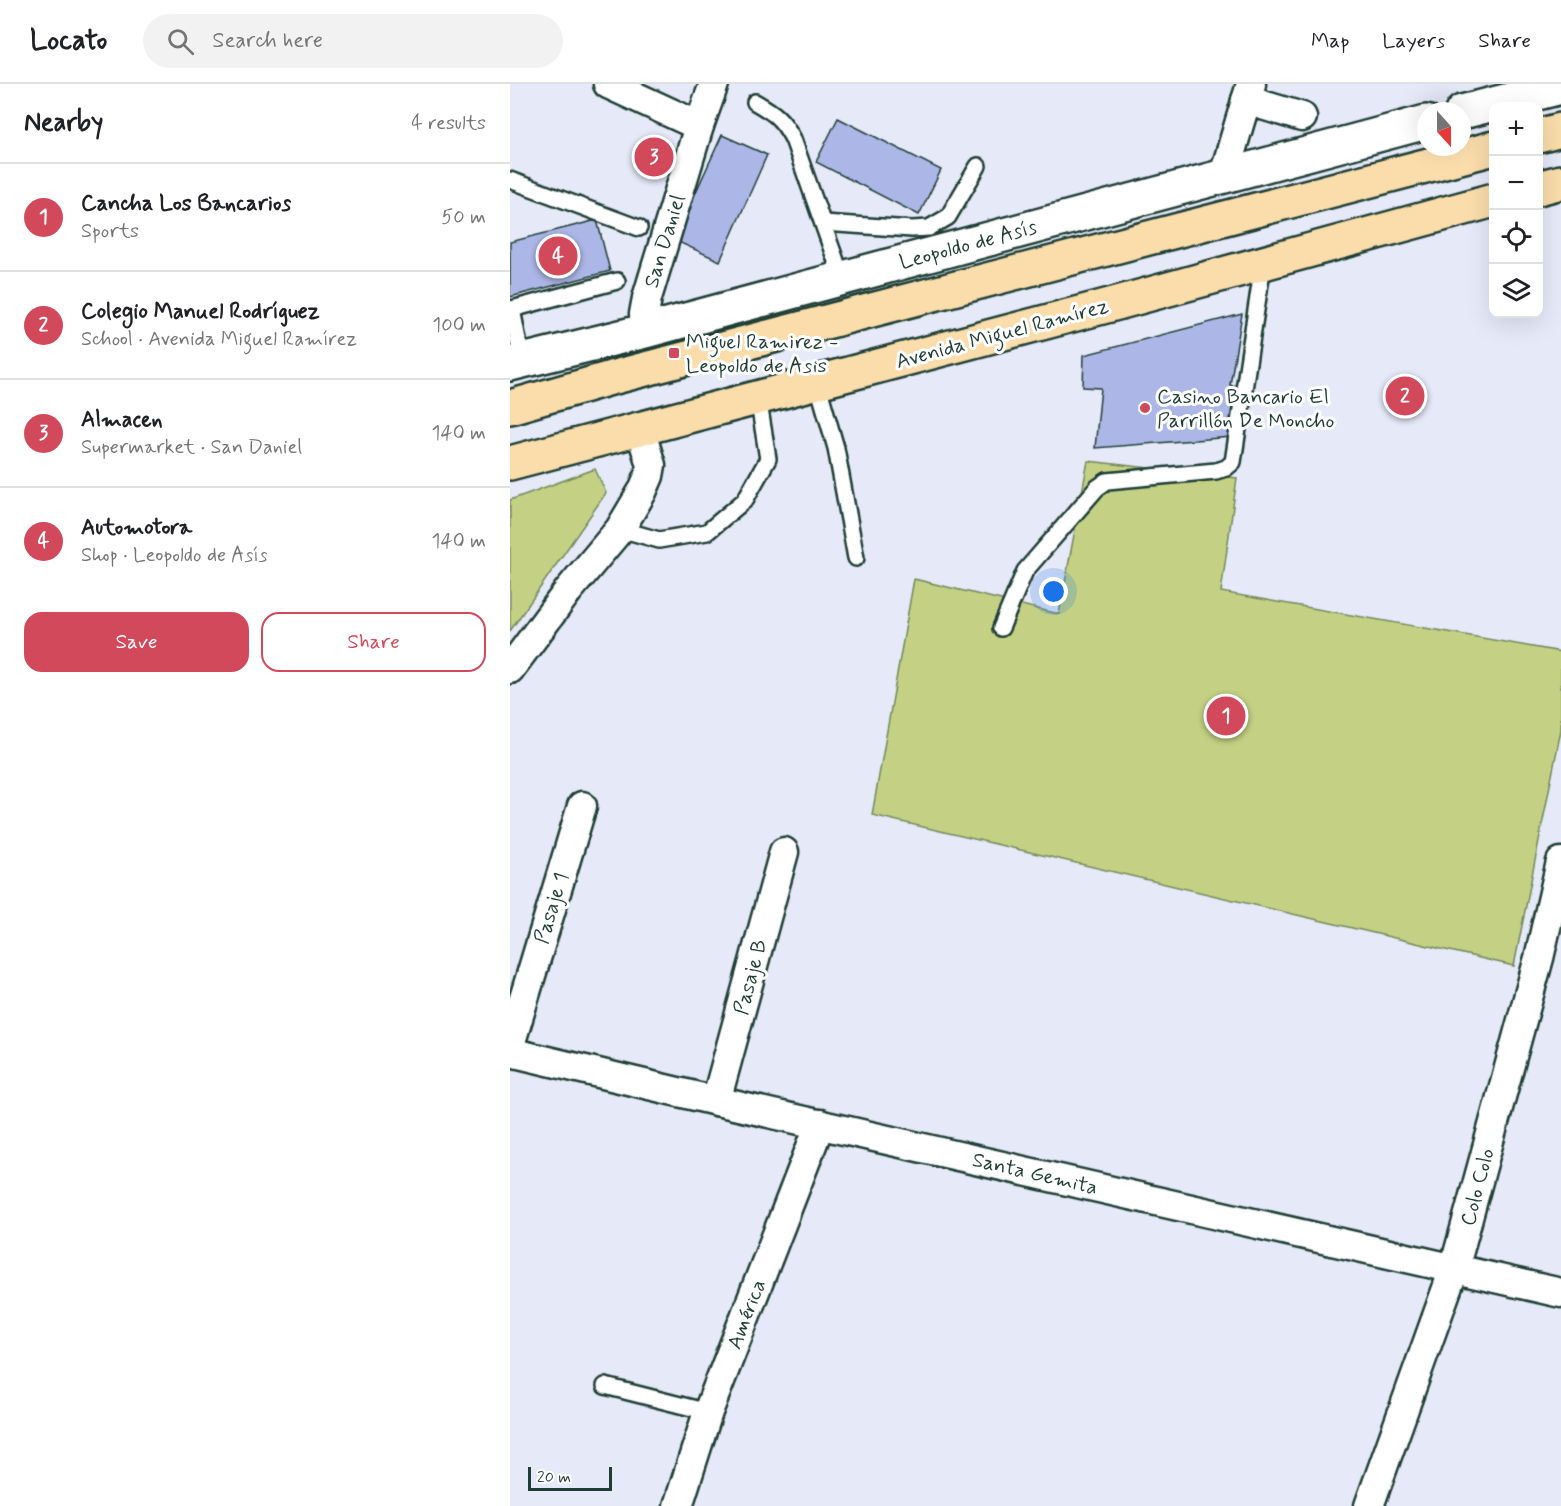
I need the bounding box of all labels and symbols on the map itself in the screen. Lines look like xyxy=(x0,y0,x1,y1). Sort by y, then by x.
north arrow xyxy=(1417,102,1471,156)
pin: 3 xyxy=(634,134,674,180)
street label: San Daniel xyxy=(637,191,692,291)
street label: Leopoldo de Asís xyxy=(896,213,1040,277)
pin: 4 xyxy=(538,234,578,279)
street label: Avenida Miguel Ramírez xyxy=(893,292,1112,378)
place label: Miguel Ramirez - Leopoldo de Asis xyxy=(686,328,838,380)
marker: Miguel Ramirez - Leopoldo de Asis xyxy=(667,346,681,360)
pin: 2 xyxy=(1386,374,1424,418)
place label: Casino Bancario El Parrillón De Moncho xyxy=(1157,383,1335,435)
marker: Casino Bancario El Parrillón De Moncho xyxy=(1138,401,1152,415)
your location xyxy=(1039,577,1068,606)
pin: 1 xyxy=(1206,694,1246,738)
street label: Pasaje 1 xyxy=(528,869,576,947)
street label: Pasaje B xyxy=(727,936,774,1018)
street label: Colo Colo xyxy=(1454,1145,1502,1229)
street label: Santa Gemita xyxy=(969,1146,1100,1202)
street label: América xyxy=(721,1275,773,1353)
scale bar xyxy=(528,1464,612,1492)

